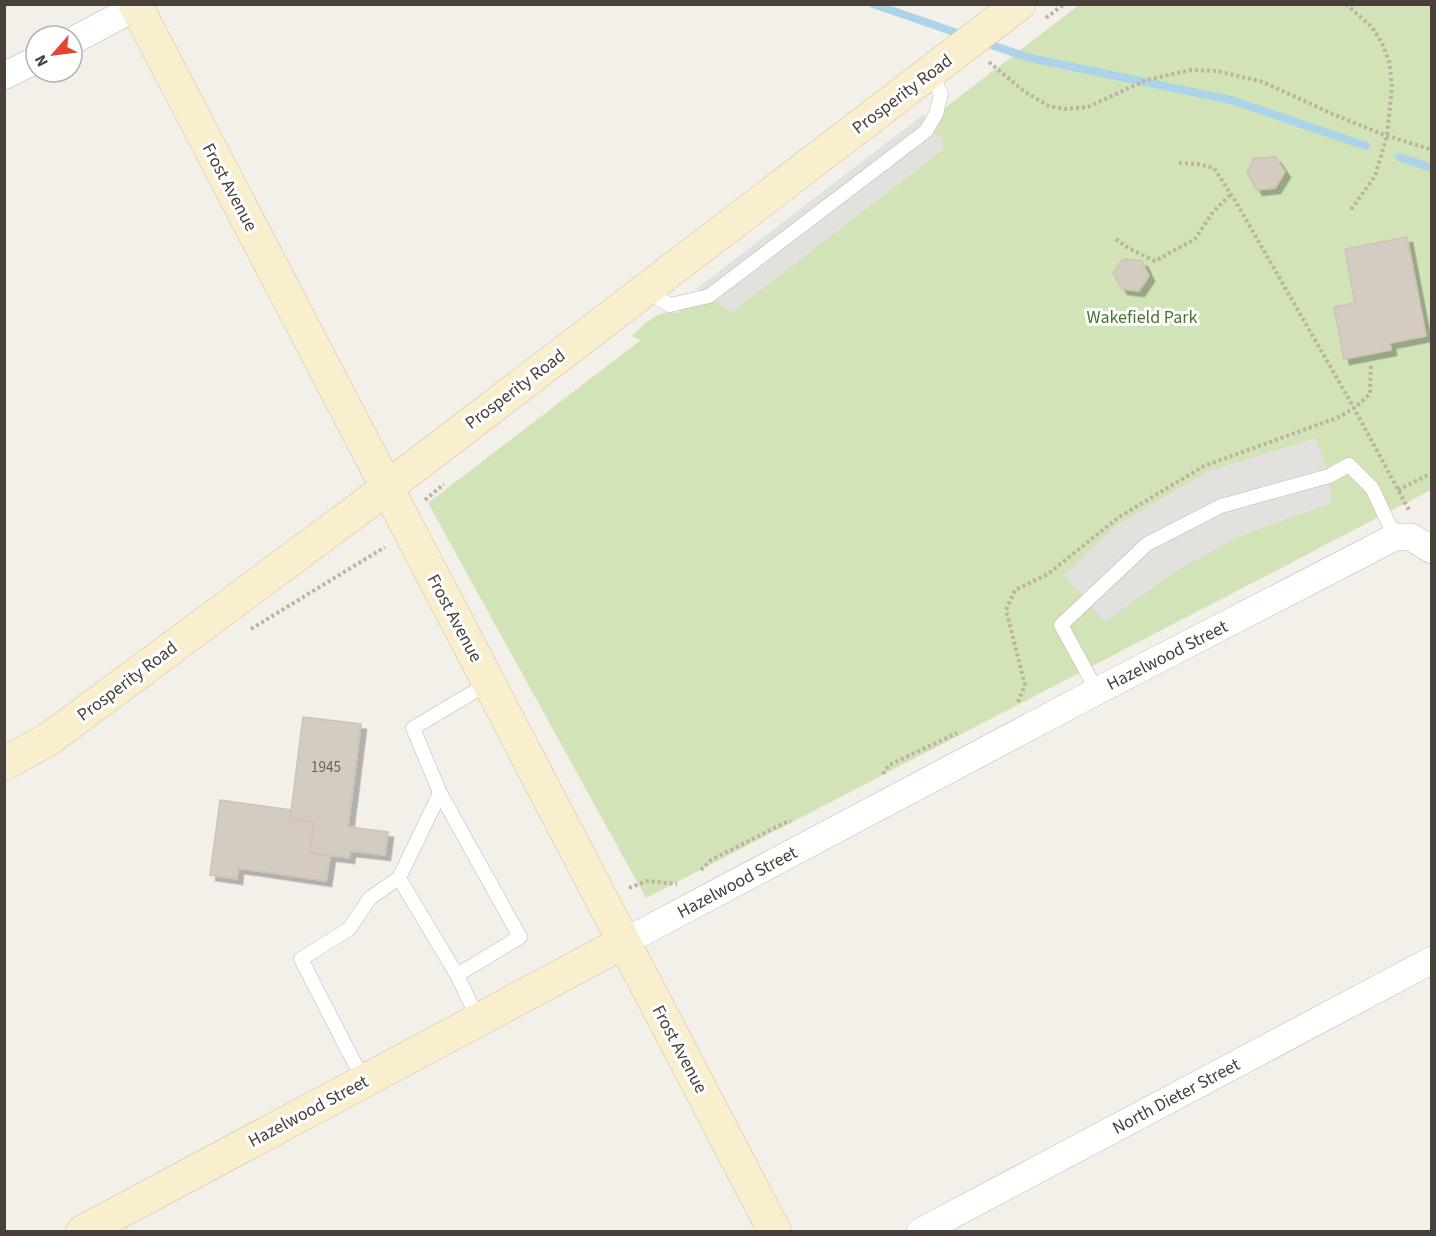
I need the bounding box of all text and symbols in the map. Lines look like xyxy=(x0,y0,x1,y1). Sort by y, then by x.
north arrow xyxy=(24,24,84,84)
street label: Prosperity Road xyxy=(847,48,958,140)
text: N xyxy=(29,51,54,70)
street label: Frost Avenue xyxy=(196,139,263,236)
park label: Wakefield Park xyxy=(1087,305,1198,330)
street label: Prosperity Road xyxy=(460,343,571,435)
street label: Frost Avenue xyxy=(421,570,488,667)
street label: Hazelwood Street xyxy=(1102,614,1232,697)
street label: Prosperity Road xyxy=(72,635,183,727)
house number: 1945 xyxy=(311,757,341,778)
street label: Hazelwood Street xyxy=(673,840,802,925)
street label: Frost Avenue xyxy=(646,1001,713,1098)
street label: North Dieter Street xyxy=(1108,1052,1244,1141)
street label: Hazelwood Street xyxy=(244,1069,373,1154)

